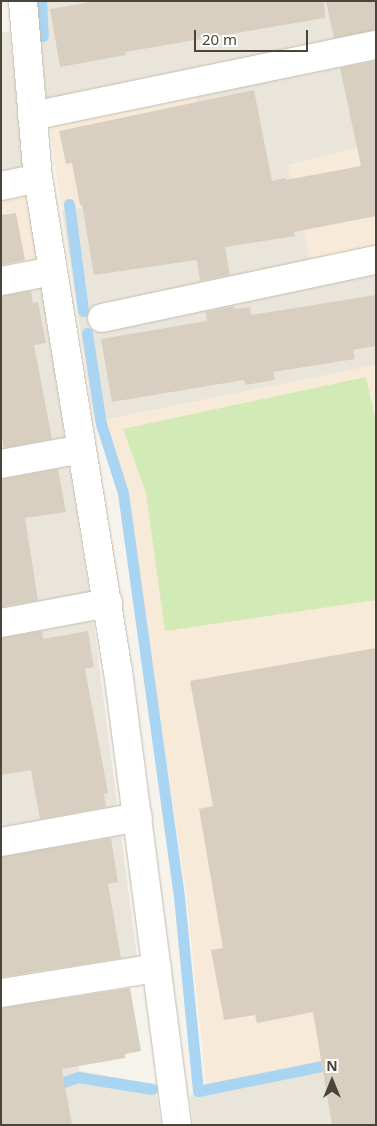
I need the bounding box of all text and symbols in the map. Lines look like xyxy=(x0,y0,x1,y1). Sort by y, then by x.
scale bar xyxy=(197,20,311,52)
text: 20 m xyxy=(202,29,237,49)
north arrow xyxy=(307,1056,357,1106)
text: N xyxy=(326,1056,338,1075)

